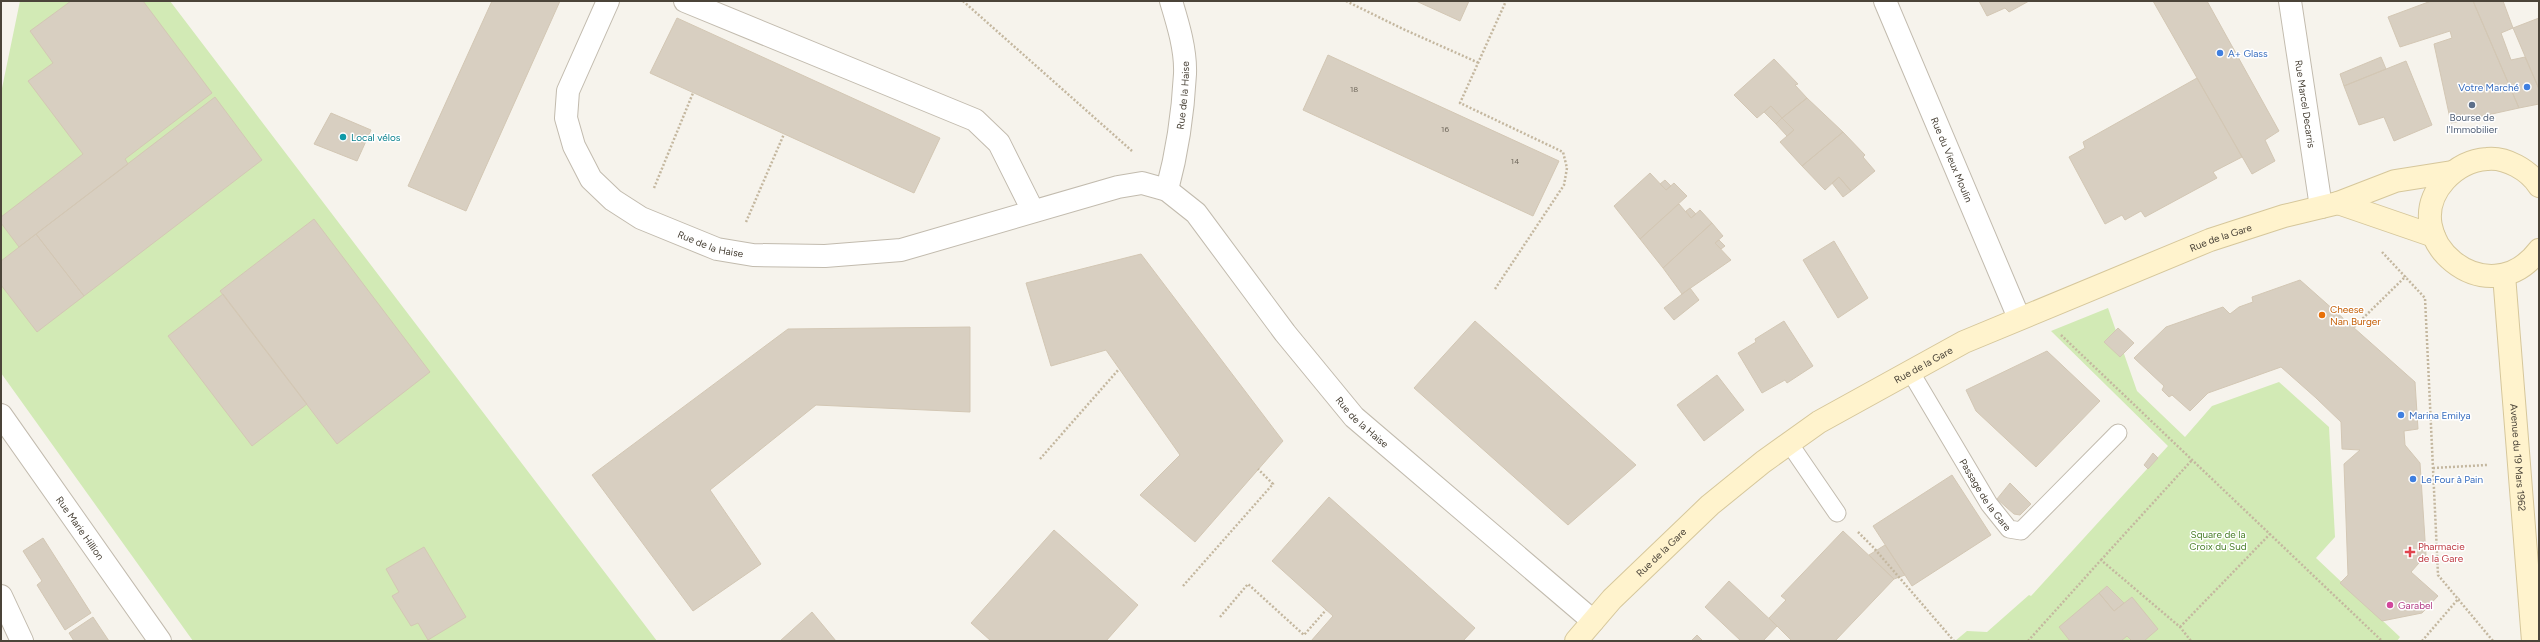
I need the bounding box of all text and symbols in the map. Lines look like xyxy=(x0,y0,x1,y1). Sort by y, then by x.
place label: A+ Glass xyxy=(2228,47,2268,60)
marker: A+ Glass xyxy=(2215,48,2225,58)
street label: Rue Marcel Decarris xyxy=(2292,59,2319,149)
street label: Rue de la Haise xyxy=(1173,60,1192,130)
place label: Votre Marché xyxy=(2458,81,2520,94)
marker: Votre Marché xyxy=(2522,82,2532,92)
house number: 18 xyxy=(1350,84,1358,94)
marker: Bourse de l'Immobilier xyxy=(2467,100,2477,110)
place label: Bourse de l'Immobilier xyxy=(2446,111,2498,136)
street label: Rue du Vieux Moulin xyxy=(1928,115,1976,204)
house number: 16 xyxy=(1441,124,1449,134)
place label: Local vélos xyxy=(351,131,401,144)
marker: Local vélos xyxy=(338,132,348,142)
house number: 14 xyxy=(1511,156,1519,166)
street label: Rue de la Gare xyxy=(2188,220,2254,254)
street label: Rue de la Haise xyxy=(676,227,745,260)
place label: Cheese Nan Burger xyxy=(2330,303,2381,328)
marker: Cheese Nan Burger xyxy=(2317,310,2327,320)
street label: Rue de la Gare xyxy=(1891,343,1955,386)
street label: Rue de la Haise xyxy=(1333,394,1392,451)
street label: Avenue du 19 Mars 1962 xyxy=(2508,403,2529,512)
place label: Marina Emilya xyxy=(2409,409,2471,422)
marker: Marina Emilya xyxy=(2396,410,2406,420)
street label: Passage de la Gare xyxy=(1957,456,2015,534)
place label: Le Four à Pain xyxy=(2421,473,2483,486)
marker: Le Four à Pain xyxy=(2408,474,2418,484)
street label: Rue Marie Hillion xyxy=(53,493,108,563)
street label: Rue de la Gare xyxy=(1633,525,1689,579)
park label: Square de la Croix du Sud xyxy=(2189,528,2247,553)
place label: Pharmacie de la Gare xyxy=(2418,540,2465,565)
marker: Pharmacie de la Gare xyxy=(2405,547,2415,557)
place label: Garabel xyxy=(2398,599,2433,612)
marker: Garabel xyxy=(2385,600,2395,610)

